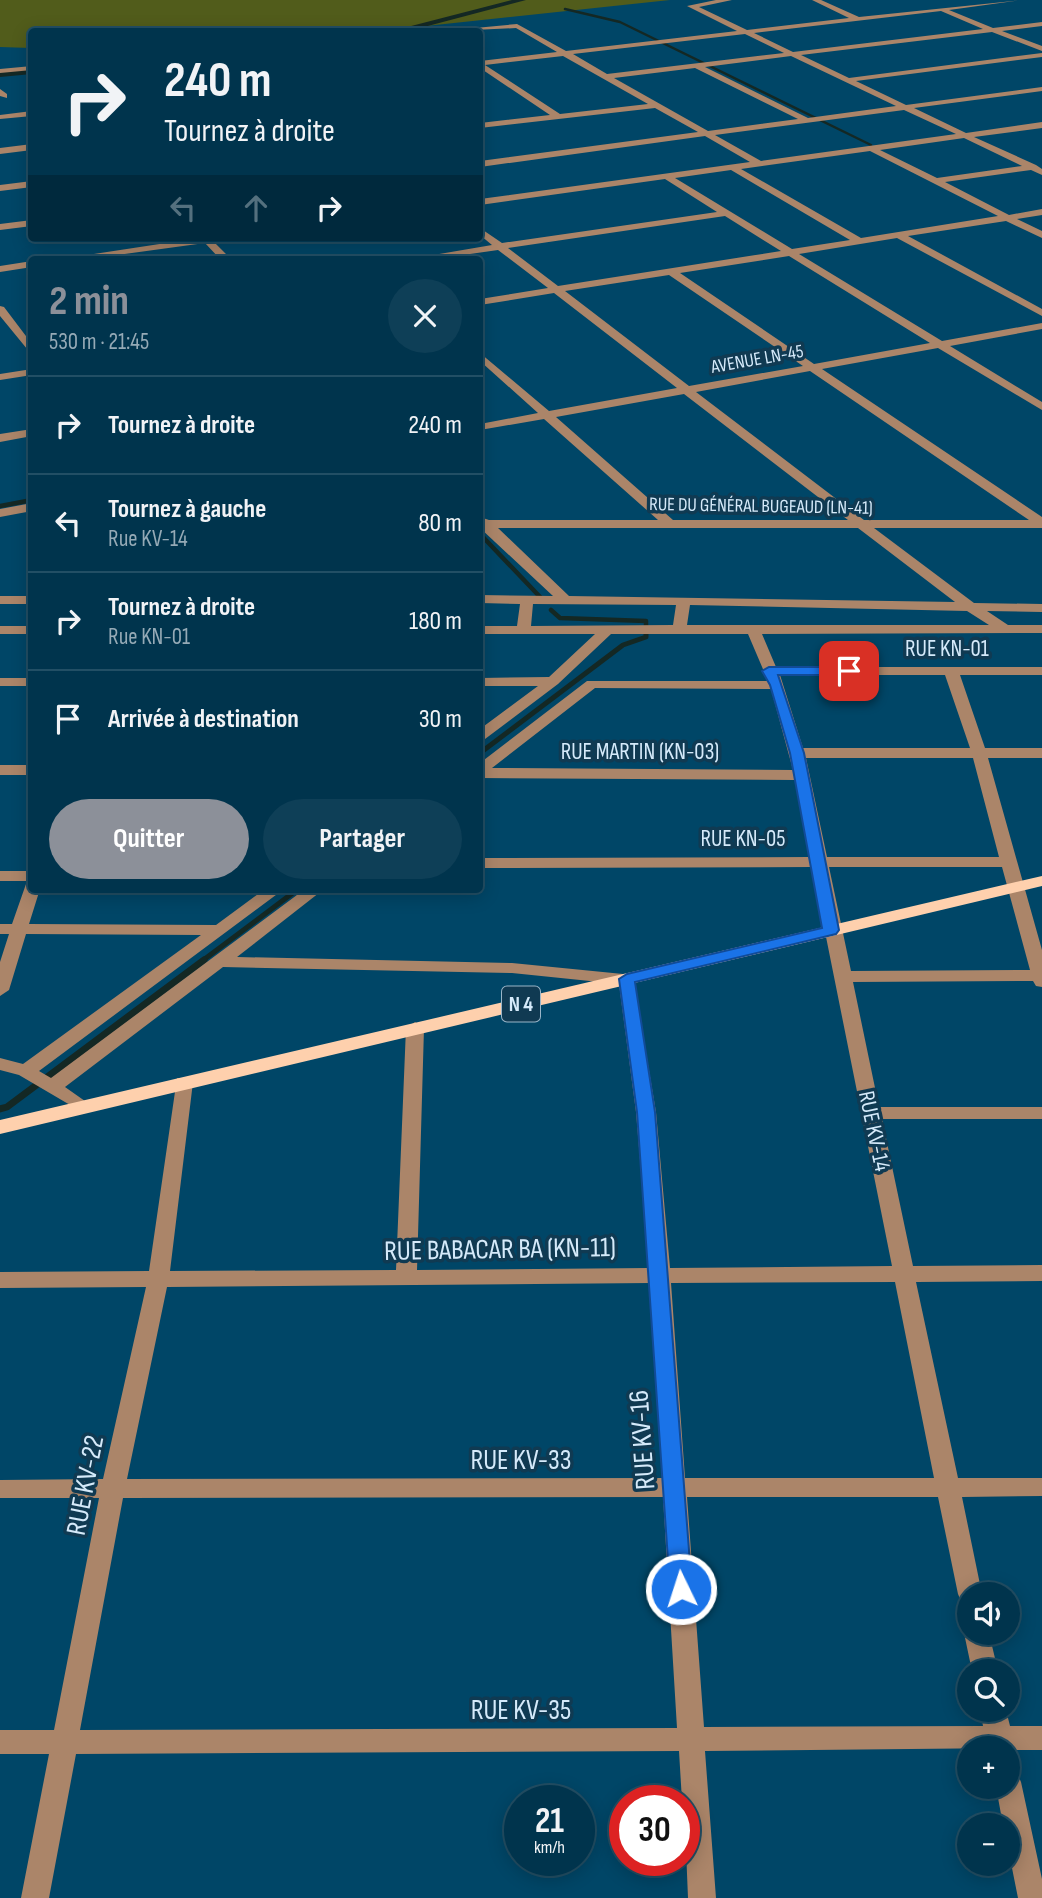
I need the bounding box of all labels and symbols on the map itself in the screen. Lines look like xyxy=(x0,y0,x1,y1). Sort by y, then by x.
street label: AVENUE LN-45 xyxy=(708,340,805,379)
street label: RUE DU GÉNÉRAL BUGEAUD (LN-41) xyxy=(649,493,873,520)
street label: RUE KN-01 xyxy=(905,635,989,663)
pin xyxy=(819,641,879,701)
street label: RUE MARTIN (KN-03) xyxy=(561,738,719,766)
street label: RUE KN-05 xyxy=(701,825,786,853)
road number: N 4 xyxy=(502,986,540,1021)
street label: RUE KV-14 xyxy=(852,1088,896,1174)
street label: RUE BABACAR BA (KN-11) xyxy=(384,1231,616,1268)
street label: RUE KV-16 xyxy=(623,1389,662,1491)
street label: RUE KV-22 xyxy=(60,1433,111,1538)
street label: RUE KV-33 xyxy=(470,1444,572,1477)
position arrow xyxy=(644,1552,718,1626)
street label: RUE KV-35 xyxy=(471,1694,571,1727)
speed limit sign: 30 xyxy=(609,1785,700,1876)

